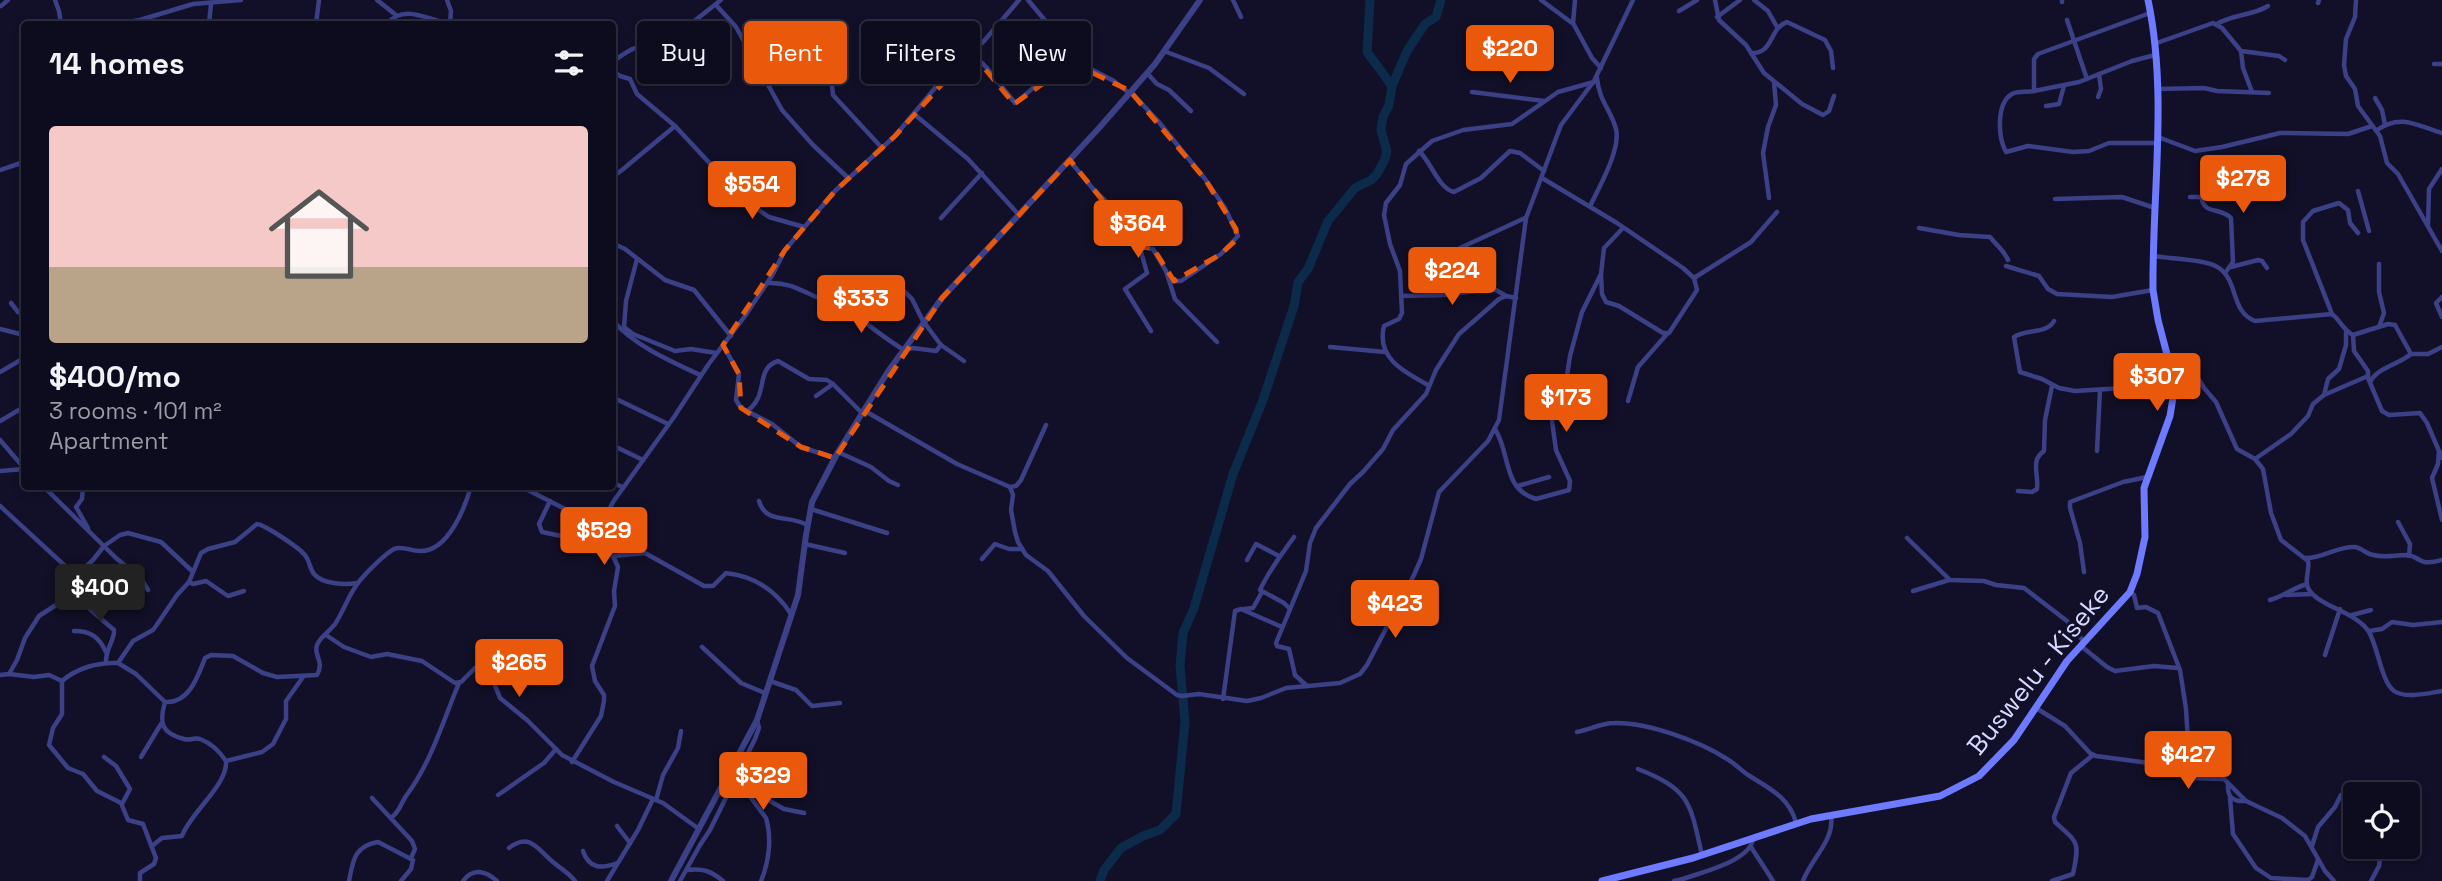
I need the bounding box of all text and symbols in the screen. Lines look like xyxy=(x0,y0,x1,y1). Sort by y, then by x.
chip: Buy xyxy=(637,21,730,84)
chip: Rent xyxy=(744,21,847,84)
chip: Filters xyxy=(861,21,980,84)
chip: New xyxy=(994,21,1091,84)
pin: $220 xyxy=(1469,25,1551,85)
text: $220 xyxy=(1482,33,1538,63)
text: 14 homes xyxy=(49,44,185,83)
icon: filters xyxy=(550,44,588,82)
pin: $278 xyxy=(2202,156,2284,215)
pin: $554 xyxy=(711,162,793,221)
text: $278 xyxy=(2216,163,2270,193)
text: $554 xyxy=(724,169,780,199)
icon: home xyxy=(256,171,382,297)
pin: $364 xyxy=(1097,201,1179,260)
text: $364 xyxy=(1110,208,1166,238)
pin: $224 xyxy=(1411,247,1493,307)
text: $224 xyxy=(1424,255,1480,285)
pin: $333 xyxy=(820,276,902,335)
text: $333 xyxy=(833,283,889,313)
pin: $307 xyxy=(2116,354,2198,413)
text: $400/mo xyxy=(49,357,181,396)
text: $307 xyxy=(2129,361,2185,391)
pin: $173 xyxy=(1525,374,1607,434)
text: $173 xyxy=(1540,382,1592,412)
text: 3 rooms · 101 m² xyxy=(49,396,222,426)
text: Apartment xyxy=(49,426,169,456)
pin: $529 xyxy=(563,508,645,567)
text: $529 xyxy=(576,515,632,545)
pin: $400 xyxy=(59,564,141,624)
text: $400 xyxy=(71,572,129,602)
street label: Buswelu - Kiseke xyxy=(1959,578,2117,762)
pin: $423 xyxy=(1354,580,1436,640)
text: $423 xyxy=(1367,588,1423,618)
pin: $265 xyxy=(478,640,560,699)
text: $265 xyxy=(491,647,547,677)
pin: $427 xyxy=(2147,732,2229,791)
text: $427 xyxy=(2161,739,2215,769)
pin: $329 xyxy=(722,752,804,812)
text: $329 xyxy=(735,760,791,790)
map controls xyxy=(2343,782,2420,859)
button: locate xyxy=(2343,782,2420,859)

